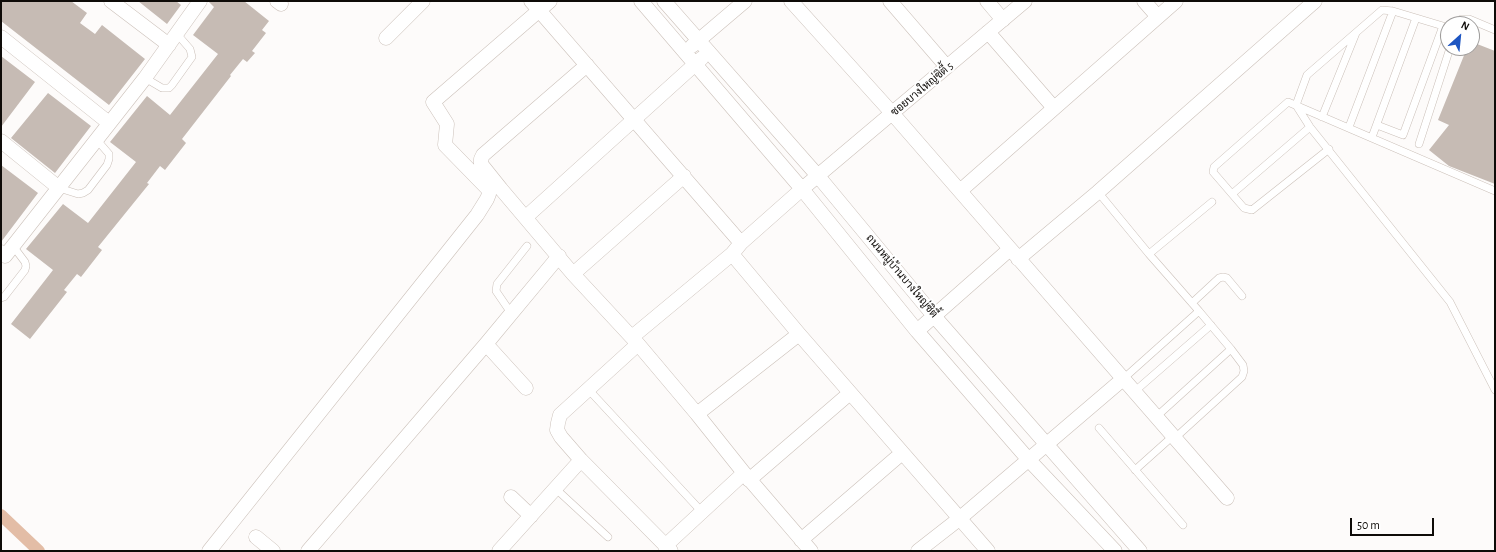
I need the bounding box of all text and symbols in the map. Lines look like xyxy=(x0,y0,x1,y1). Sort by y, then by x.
north arrow xyxy=(1440,16,1480,56)
text: N xyxy=(1459,19,1471,32)
street label: ซอยบางใหญ่ซิตี้ 5 xyxy=(888,59,956,119)
street label: ถนนหมู่บ้านบางใหญ่ซิตี้ xyxy=(863,232,941,320)
scale bar xyxy=(1352,510,1436,536)
text: 50 m xyxy=(1357,519,1380,531)

